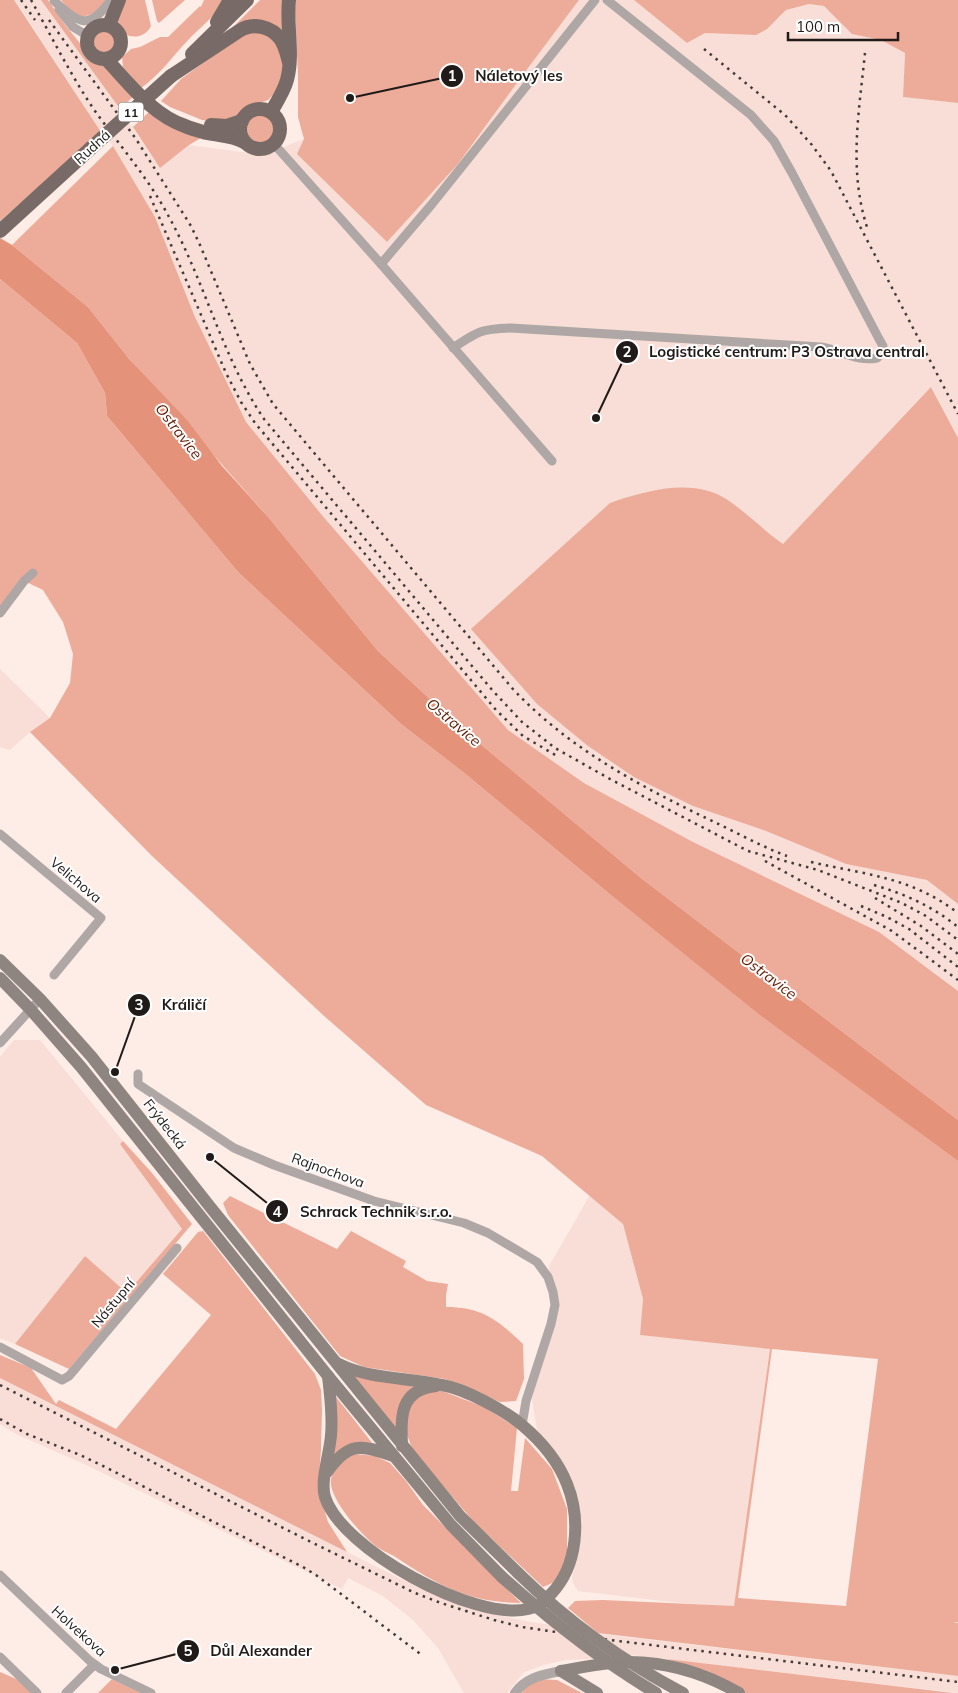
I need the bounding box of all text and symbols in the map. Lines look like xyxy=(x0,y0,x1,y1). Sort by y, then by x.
scale bar xyxy=(788,10,898,42)
text: 100 m xyxy=(796,17,840,36)
callout: Náletový les xyxy=(440,61,572,91)
text: 1 xyxy=(447,66,457,85)
text: Náletový les xyxy=(475,66,563,85)
road number: 11 xyxy=(118,102,144,121)
street label: Rudná xyxy=(70,126,114,168)
callout: Logistické centrum: P3 Ostrava central xyxy=(614,337,935,367)
text: 2 xyxy=(622,342,632,361)
text: Logistické centrum: P3 Ostrava central xyxy=(649,342,925,361)
water label: Ostravice xyxy=(151,399,207,463)
water label: Ostravice xyxy=(423,694,485,750)
street label: Velichova xyxy=(46,853,106,907)
water label: Ostravice xyxy=(737,949,801,1003)
callout: Králičí xyxy=(127,990,216,1020)
text: 3 xyxy=(134,995,144,1014)
text: Králičí xyxy=(162,995,207,1014)
street label: Frýdecká xyxy=(140,1095,190,1153)
street label: Rajnochova xyxy=(289,1148,367,1192)
callout: Schrack Technik s.r.o. xyxy=(265,1196,462,1226)
text: 4 xyxy=(272,1202,282,1221)
text: Schrack Technik s.r.o. xyxy=(300,1202,452,1221)
street label: Nástupní xyxy=(87,1274,139,1331)
street label: Holvekova xyxy=(48,1602,110,1660)
callout: Důl Alexander xyxy=(175,1636,322,1666)
text: 5 xyxy=(183,1641,193,1660)
text: Důl Alexander xyxy=(210,1641,312,1660)

